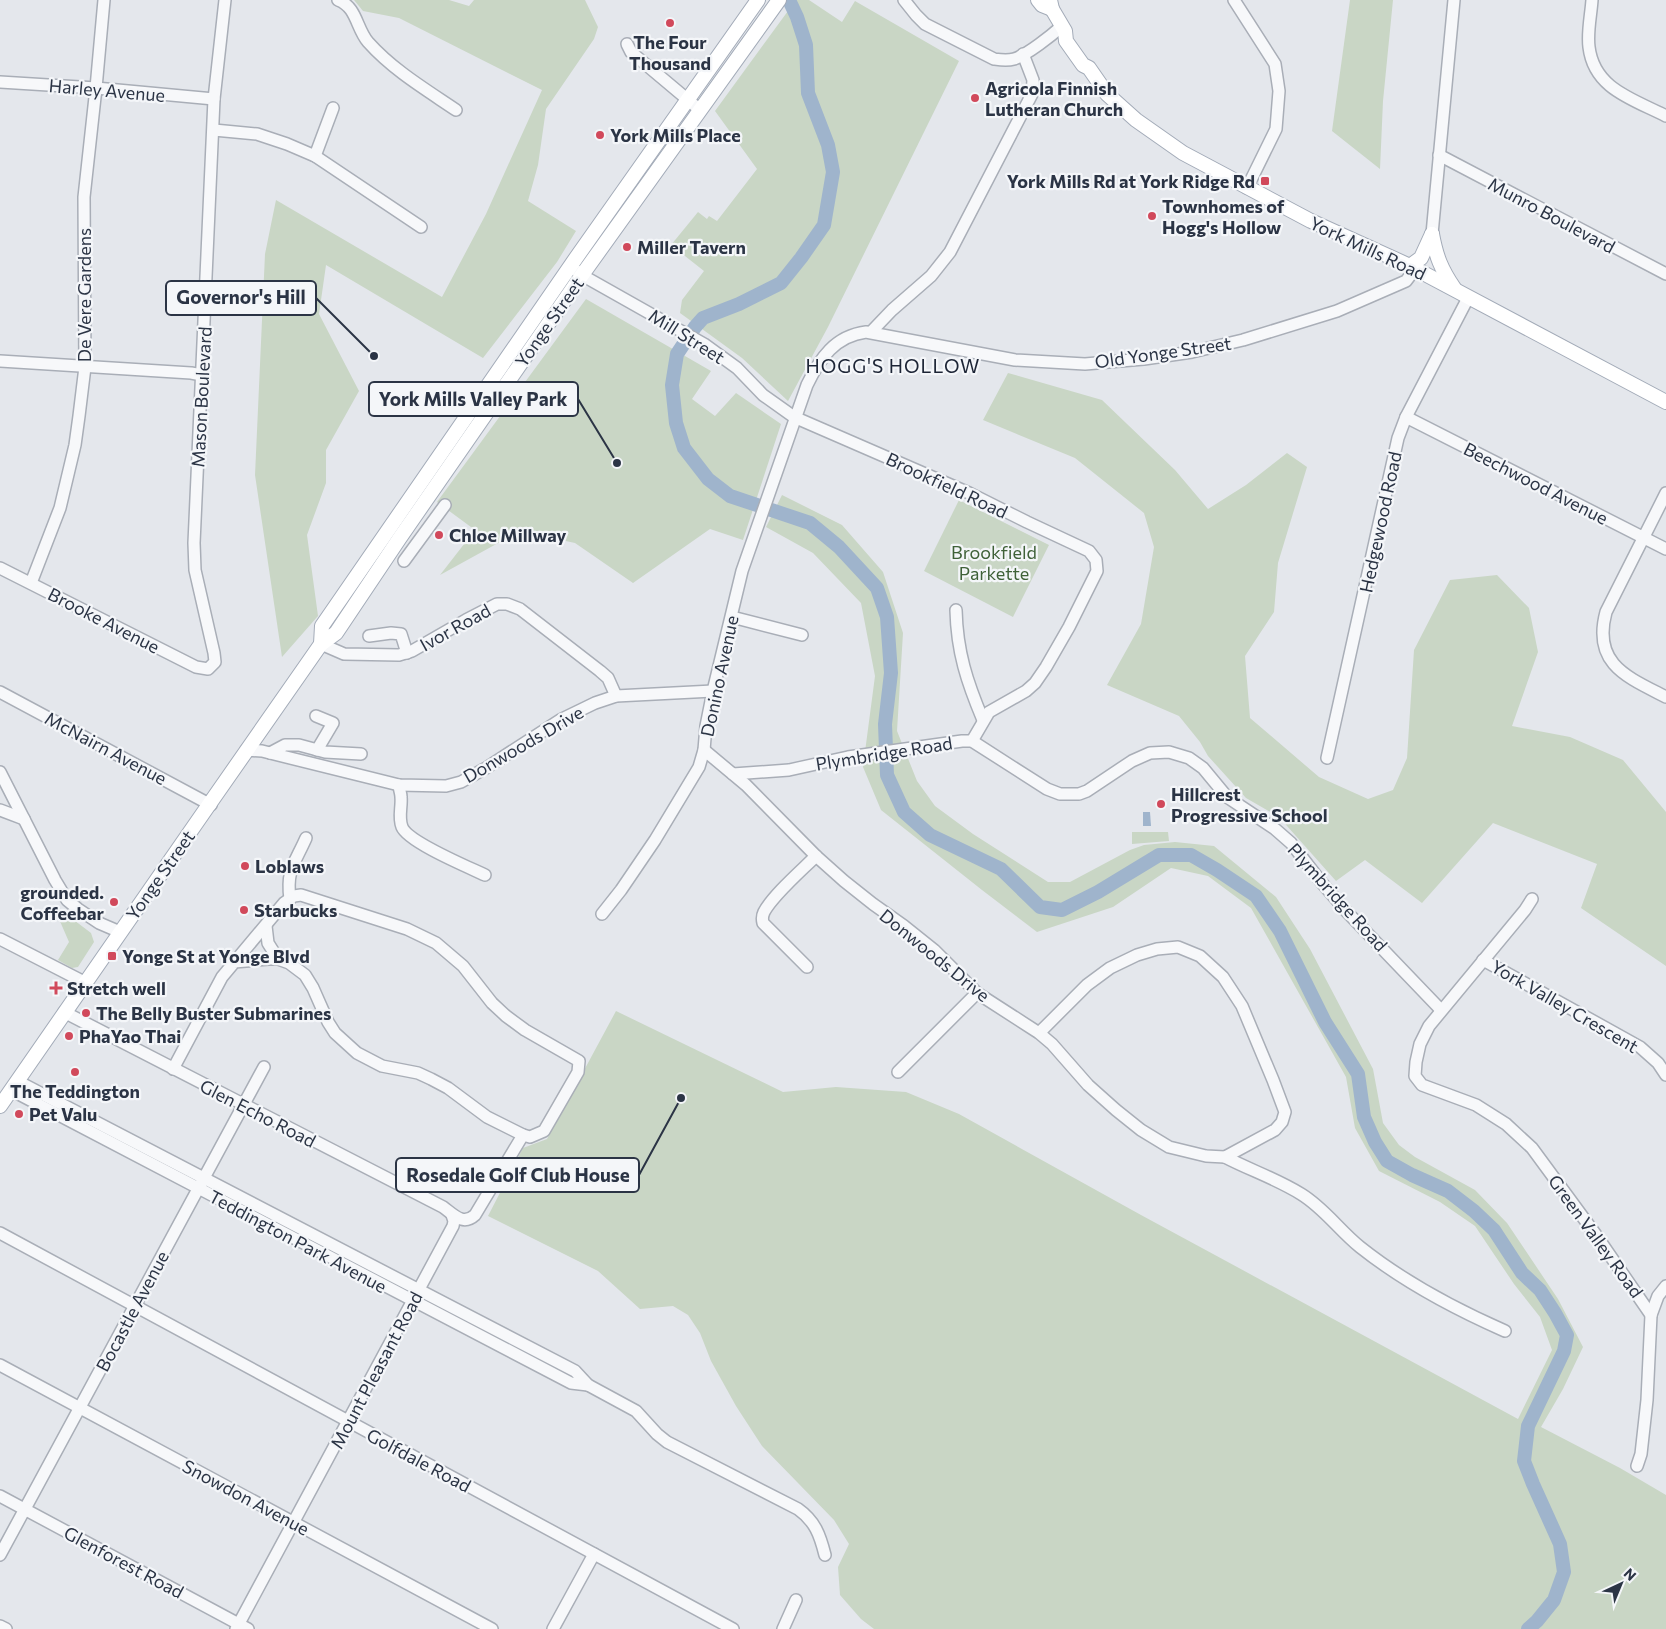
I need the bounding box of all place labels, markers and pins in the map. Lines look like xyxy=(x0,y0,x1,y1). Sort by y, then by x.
marker: The Four Thousand xyxy=(664,17,676,29)
place label: The Four Thousand xyxy=(629,31,711,74)
place label: Agricola Finnish Lutheran Church xyxy=(985,77,1123,120)
marker: Agricola Finnish Lutheran Church xyxy=(969,92,981,104)
place label: York Mills Place xyxy=(610,124,741,146)
marker: York Mills Place xyxy=(594,129,606,141)
place label: York Mills Rd at York Ridge Rd xyxy=(1007,170,1255,192)
marker: York Mills Rd at York Ridge Rd xyxy=(1259,175,1271,187)
place label: Townhomes of Hogg's Hollow xyxy=(1162,195,1285,238)
marker: Townhomes of Hogg's Hollow xyxy=(1146,210,1158,222)
place label: Miller Tavern xyxy=(637,236,746,258)
marker: Miller Tavern xyxy=(621,241,633,253)
callout: Governor's Hill xyxy=(166,281,316,315)
callout: York Mills Valley Park xyxy=(369,382,578,416)
place label: Chloe Millway xyxy=(449,524,566,546)
marker: Chloe Millway xyxy=(433,529,445,541)
place label: Hillcrest Progressive School xyxy=(1171,783,1328,826)
marker: Hillcrest Progressive School xyxy=(1155,798,1167,810)
place label: Loblaws xyxy=(255,855,324,877)
marker: Loblaws xyxy=(239,860,251,872)
place label: grounded. Coffeebar xyxy=(20,881,105,924)
marker: grounded. Coffeebar xyxy=(108,896,120,908)
place label: Starbucks xyxy=(254,899,338,921)
marker: Starbucks xyxy=(238,904,250,916)
place label: Yonge St at Yonge Blvd xyxy=(122,945,310,967)
marker: Yonge St at Yonge Blvd xyxy=(106,950,118,962)
place label: Stretch well xyxy=(67,977,166,999)
marker: Stretch well xyxy=(49,981,63,995)
place label: The Belly Buster Submarines xyxy=(96,1002,331,1024)
marker: The Belly Buster Submarines xyxy=(80,1007,92,1019)
place label: PhaYao Thai xyxy=(79,1025,181,1047)
marker: PhaYao Thai xyxy=(63,1030,75,1042)
marker: The Teddington xyxy=(69,1066,81,1078)
place label: The Teddington xyxy=(10,1080,140,1102)
place label: Pet Valu xyxy=(29,1103,97,1125)
marker: Pet Valu xyxy=(13,1108,25,1120)
callout: Rosedale Golf Club House xyxy=(396,1158,639,1192)

